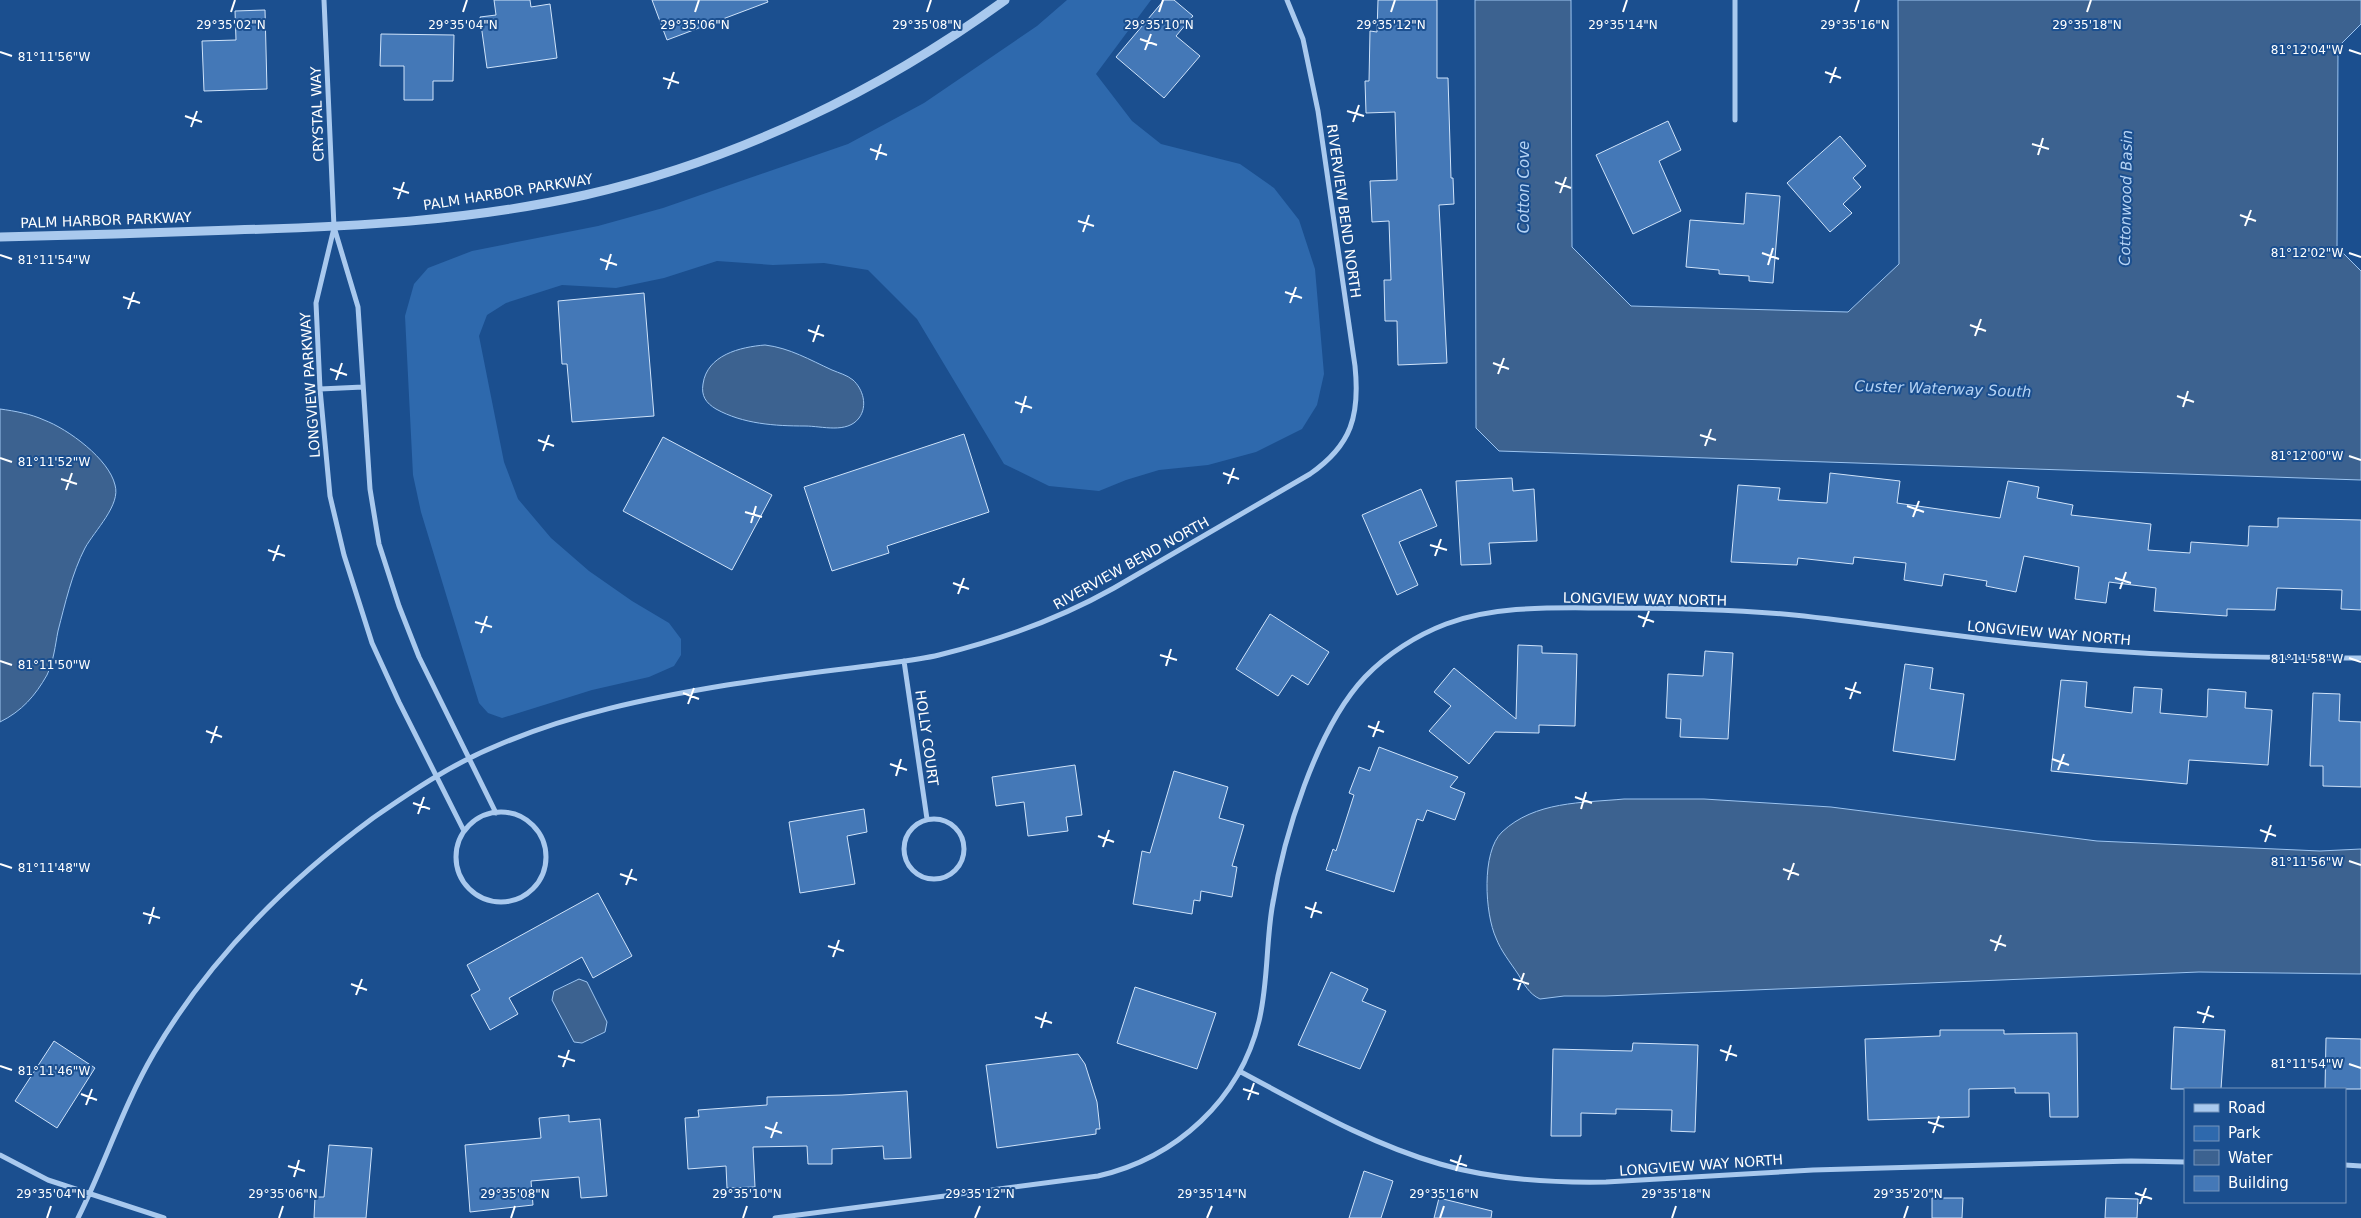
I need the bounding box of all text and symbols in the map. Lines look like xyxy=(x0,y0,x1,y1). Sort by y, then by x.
text: 29°35'02"N xyxy=(196,18,266,32)
text: 29°35'04"N xyxy=(428,18,498,32)
text: 29°35'06"N xyxy=(660,18,730,32)
text: 29°35'08"N xyxy=(892,18,962,32)
text: 29°35'10"N xyxy=(1124,18,1194,32)
text: 29°35'12"N xyxy=(1356,18,1426,32)
text: 29°35'14"N xyxy=(1588,18,1658,32)
text: 29°35'16"N xyxy=(1820,18,1890,32)
text: 29°35'18"N xyxy=(2052,18,2122,32)
text: 81°12'04"W xyxy=(2271,43,2343,57)
text: 81°11'56"W xyxy=(18,50,90,64)
street label: CRYSTAL WAY xyxy=(307,66,327,162)
street label: RIVERVIEW BEND NORTH xyxy=(1324,123,1364,299)
water label: Cottonwood Basin xyxy=(2116,130,2136,266)
water label: Cotton Cove xyxy=(1515,141,1533,233)
street label: PALM HARBOR PARKWAY xyxy=(422,171,594,213)
street label: PALM HARBOR PARKWAY xyxy=(20,209,192,231)
text: 81°12'02"W xyxy=(2271,246,2343,260)
text: 81°11'54"W xyxy=(18,253,90,267)
street label: LONGVIEW PARKWAY xyxy=(297,311,323,458)
water label: Custer Waterway South xyxy=(1854,377,2032,401)
text: 81°12'00"W xyxy=(2271,449,2343,463)
text: 81°11'52"W xyxy=(18,455,90,469)
street label: RIVERVIEW BEND NORTH xyxy=(1050,513,1212,613)
street label: LONGVIEW WAY NORTH xyxy=(1563,590,1727,608)
street label: LONGVIEW WAY NORTH xyxy=(1966,618,2132,648)
text: 81°11'58"W xyxy=(2271,652,2343,666)
text: 81°11'50"W xyxy=(18,658,90,672)
street label: HOLLY COURT xyxy=(912,689,942,787)
text: 81°11'56"W xyxy=(2271,855,2343,869)
text: 81°11'48"W xyxy=(18,861,90,875)
text: 81°11'54"W xyxy=(2271,1057,2343,1071)
text: 81°11'46"W xyxy=(18,1064,90,1078)
legend xyxy=(2184,1088,2346,1203)
text: Road xyxy=(2228,1099,2266,1117)
text: Park xyxy=(2228,1124,2261,1142)
text: Water xyxy=(2228,1149,2273,1167)
street label: LONGVIEW WAY NORTH xyxy=(1618,1151,1784,1179)
text: Building xyxy=(2228,1174,2289,1192)
text: 29°35'04"N xyxy=(16,1187,86,1201)
text: 29°35'06"N xyxy=(248,1187,318,1201)
text: 29°35'08"N xyxy=(480,1187,550,1201)
text: 29°35'10"N xyxy=(712,1187,782,1201)
text: 29°35'12"N xyxy=(945,1187,1015,1201)
text: 29°35'14"N xyxy=(1177,1187,1247,1201)
text: 29°35'16"N xyxy=(1409,1187,1479,1201)
text: 29°35'18"N xyxy=(1641,1187,1711,1201)
text: 29°35'20"N xyxy=(1873,1187,1943,1201)

